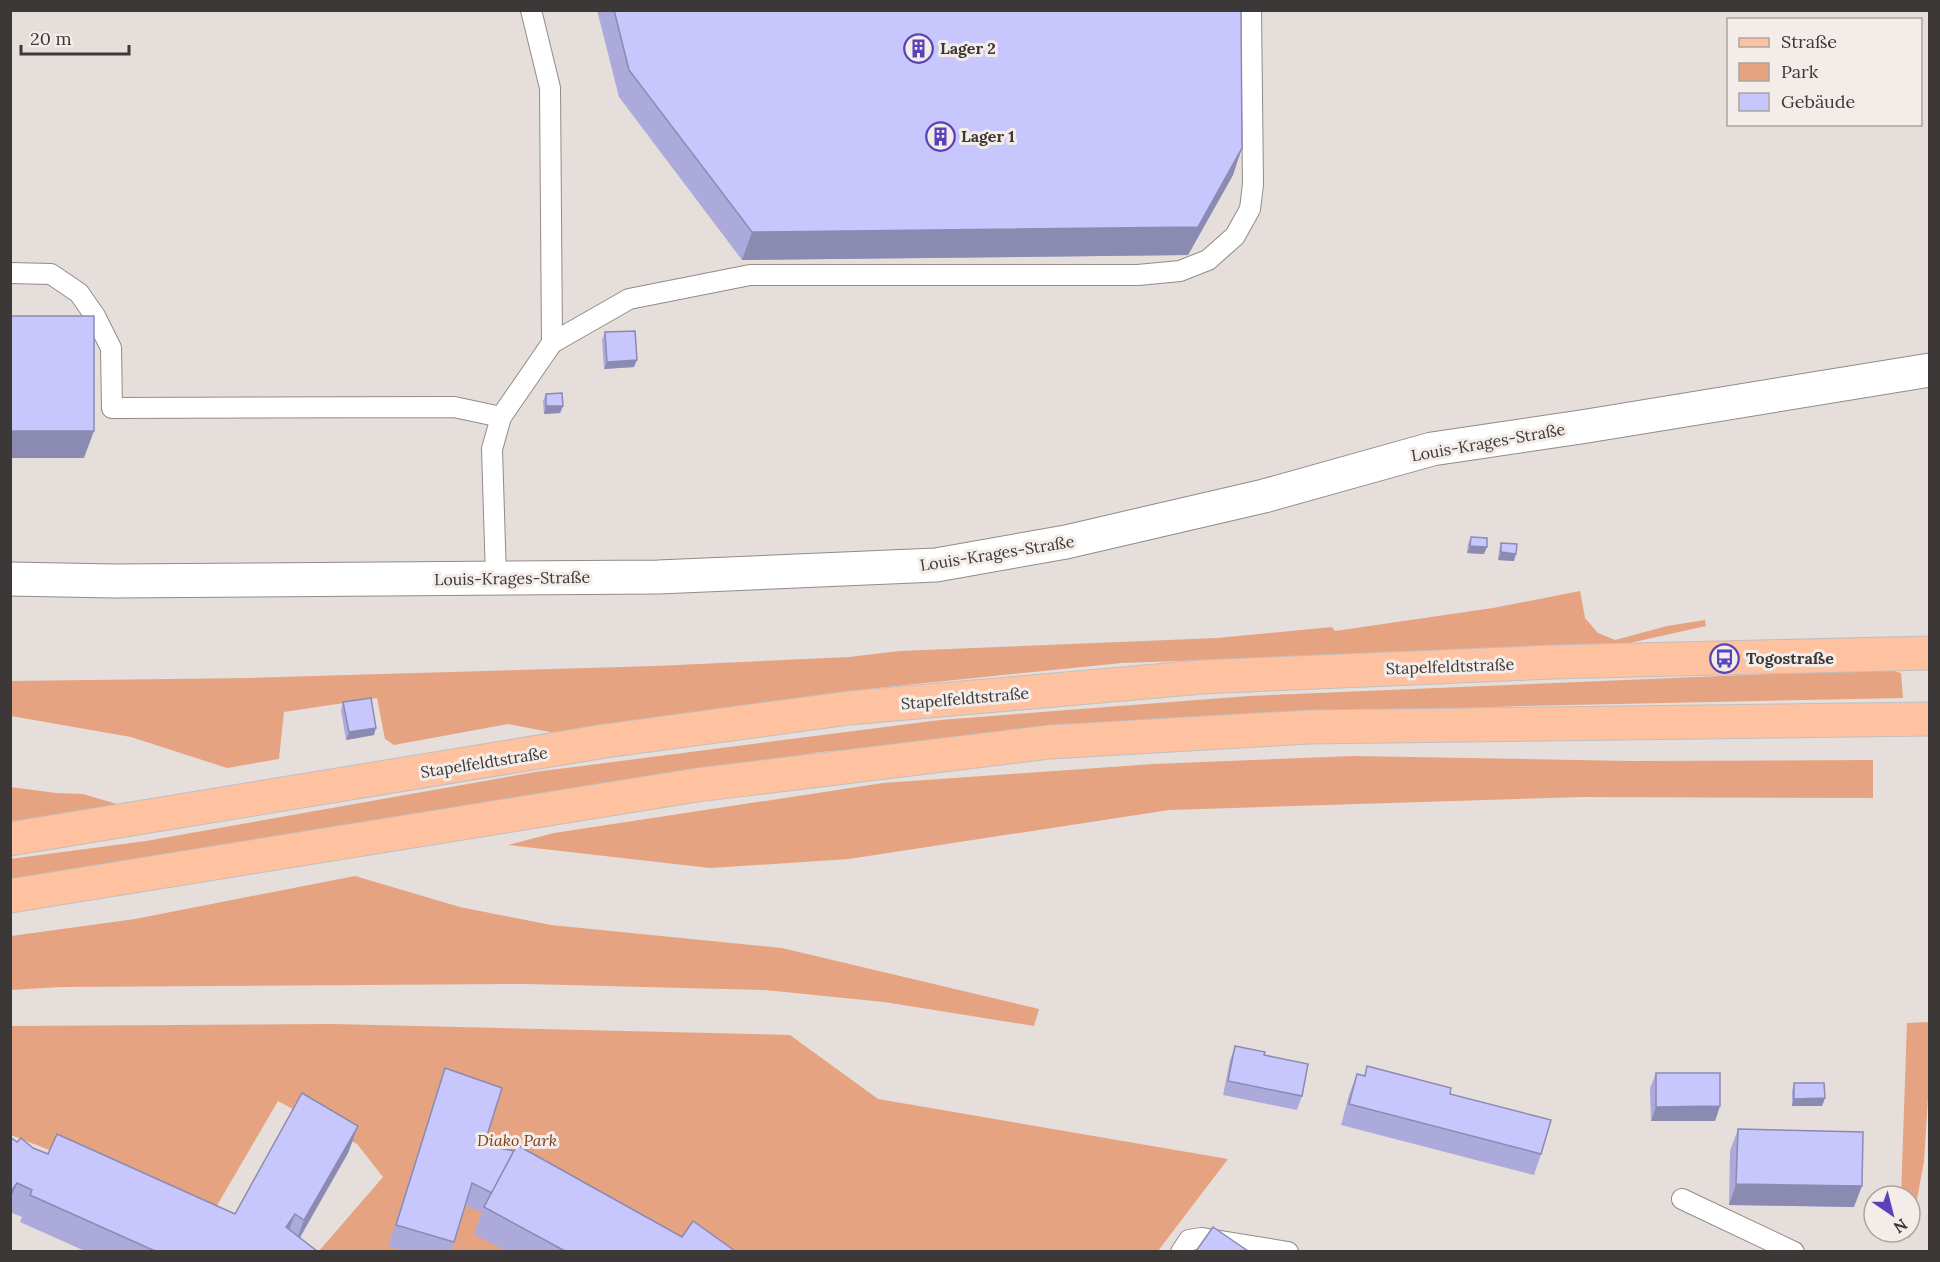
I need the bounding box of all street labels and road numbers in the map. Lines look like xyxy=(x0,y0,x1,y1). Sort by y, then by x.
street label: Louis-Krages-Straße xyxy=(1409,419,1567,465)
street label: Louis-Krages-Straße xyxy=(918,531,1076,575)
street label: Louis-Krages-Straße xyxy=(434,567,590,589)
street label: Stapelfeldtstraße xyxy=(1386,654,1515,678)
street label: Stapelfeldtstraße xyxy=(900,682,1030,714)
street label: Stapelfeldtstraße xyxy=(419,742,549,782)

